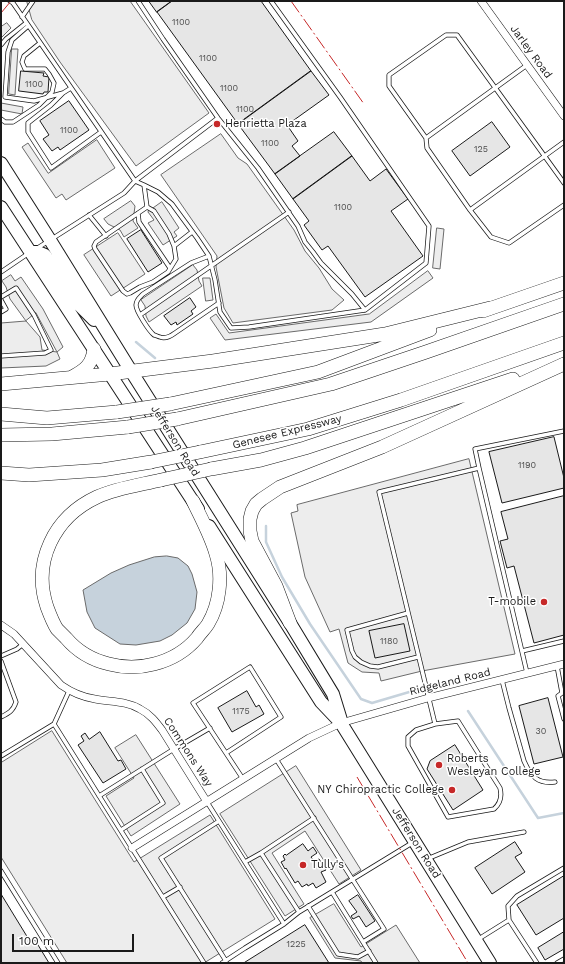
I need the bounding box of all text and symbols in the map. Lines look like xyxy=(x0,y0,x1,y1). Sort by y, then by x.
house number: 1100 xyxy=(172,17,190,27)
street label: Jarley Road xyxy=(507,23,555,81)
house number: 1100 xyxy=(199,53,217,63)
house number: 1100 xyxy=(25,79,43,89)
house number: 1100 xyxy=(220,83,238,93)
house number: 1100 xyxy=(236,104,254,114)
place label: Henrietta Plaza xyxy=(225,117,307,131)
marker: Henrietta Plaza xyxy=(212,119,222,129)
house number: 1100 xyxy=(60,125,78,135)
house number: 1100 xyxy=(261,138,279,148)
house number: 125 xyxy=(474,144,488,154)
house number: 1100 xyxy=(334,202,352,212)
street label: Jefferson Road xyxy=(148,403,202,479)
street label: Genesee Expressway xyxy=(231,412,343,452)
house number: 1190 xyxy=(518,460,536,470)
place label: T-mobile xyxy=(488,595,536,609)
marker: T-mobile xyxy=(539,597,549,607)
house number: 1180 xyxy=(380,636,398,646)
street label: Ridgeland Road xyxy=(408,666,492,698)
house number: 1175 xyxy=(232,706,250,716)
street label: Commons Way xyxy=(161,715,215,789)
house number: 30 xyxy=(536,726,546,736)
place label: Roberts Wesleyan College xyxy=(447,752,541,778)
marker: Roberts Wesleyan College xyxy=(434,760,444,770)
place label: NY Chiropractic College xyxy=(317,783,444,797)
marker: NY Chiropractic College xyxy=(447,785,457,795)
street label: Jefferson Road xyxy=(389,805,443,881)
place label: Tully's xyxy=(311,858,344,872)
marker: Tully's xyxy=(298,860,308,870)
scale bar xyxy=(14,926,136,952)
text: 100 m xyxy=(19,934,54,948)
house number: 1225 xyxy=(286,939,306,949)

